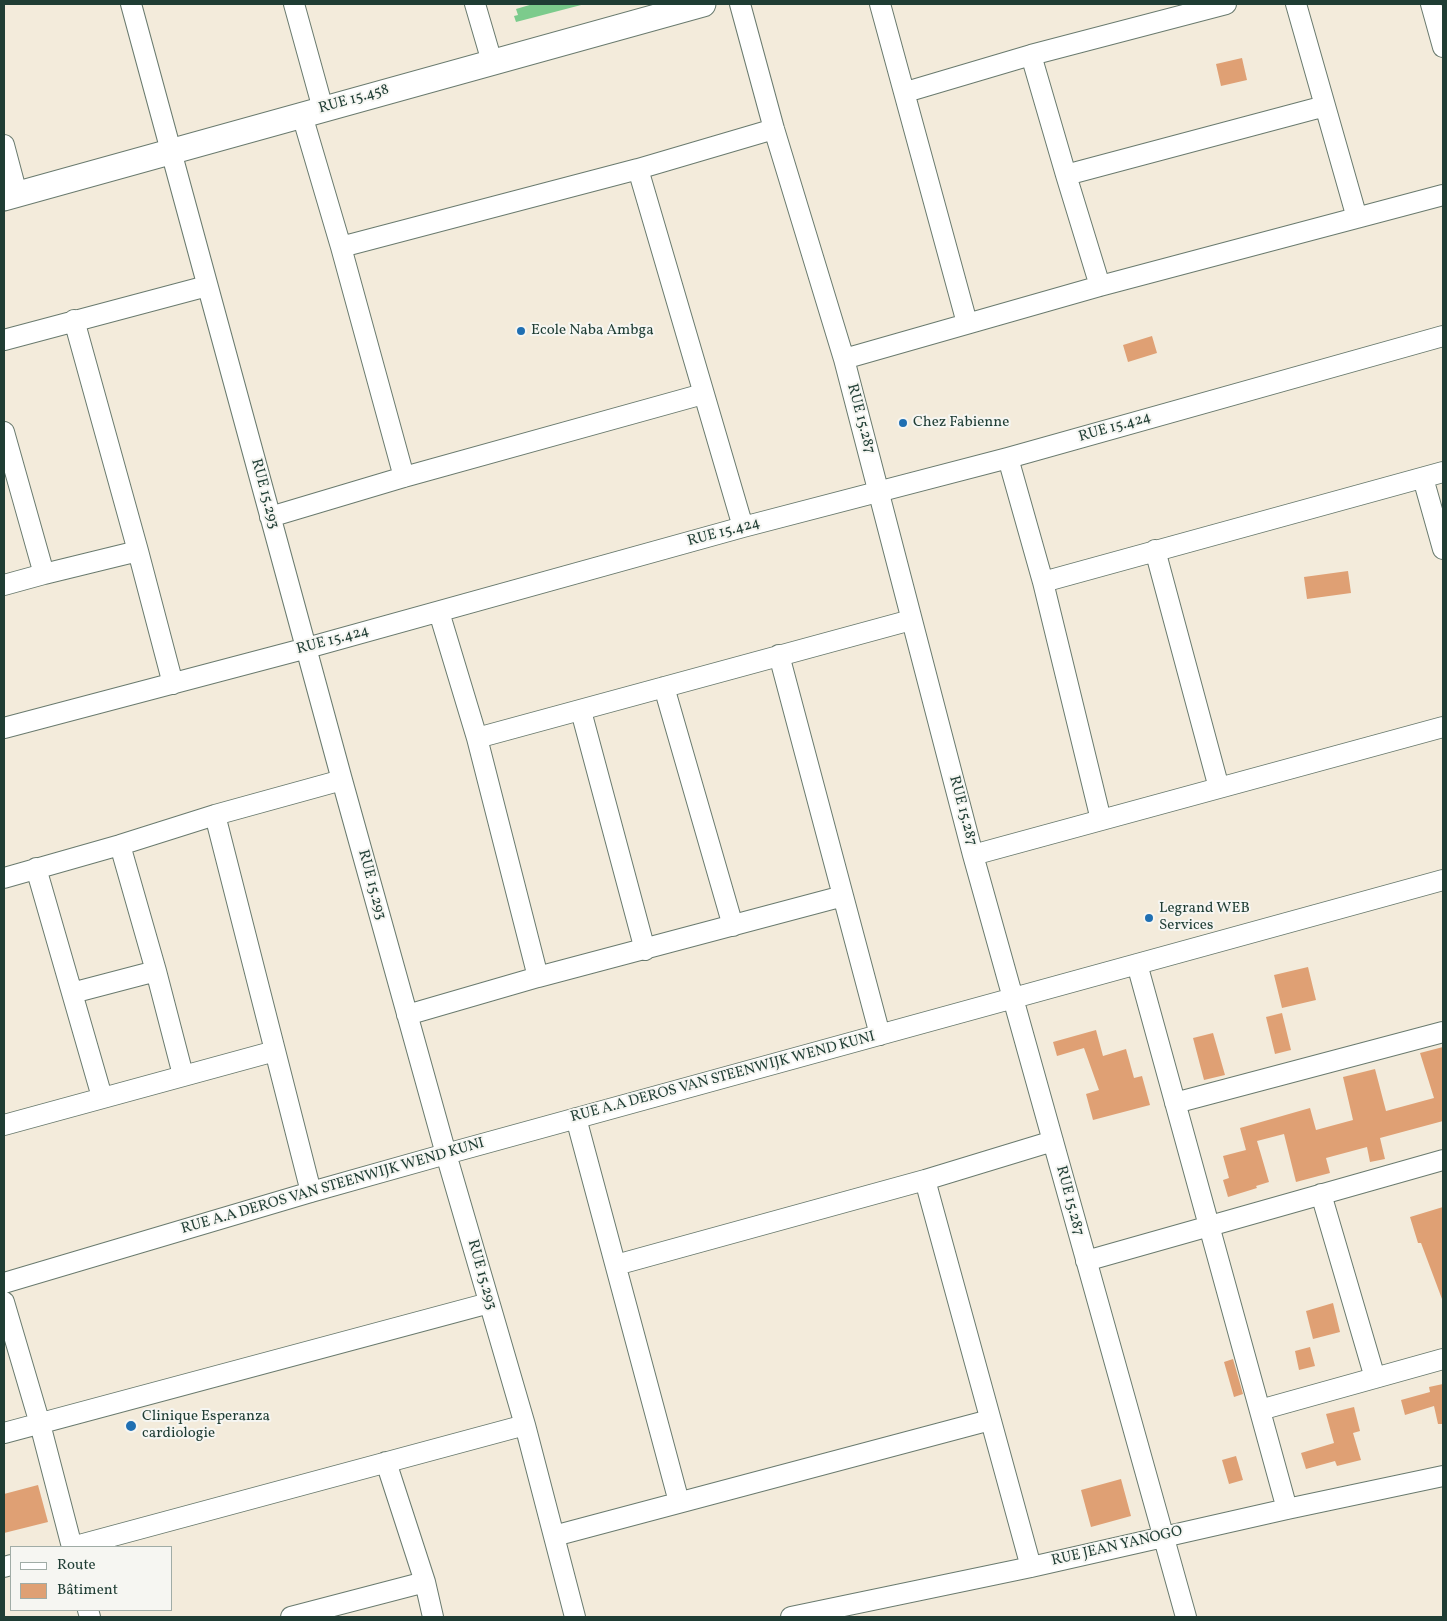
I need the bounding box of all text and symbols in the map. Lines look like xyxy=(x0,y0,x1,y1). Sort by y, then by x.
street label: RUE 15.458 xyxy=(317,81,391,119)
place label: Ecole Naba Ambga xyxy=(531,322,654,340)
marker: Ecole Naba Ambga xyxy=(515,325,527,337)
street label: RUE 15.287 xyxy=(842,382,878,456)
street label: RUE 15.424 xyxy=(1077,409,1153,447)
place label: Chez Fabienne xyxy=(913,414,1009,432)
marker: Chez Fabienne xyxy=(897,417,909,429)
street label: RUE 15.293 xyxy=(246,457,282,531)
street label: RUE 15.424 xyxy=(686,515,762,551)
street label: RUE 15.424 xyxy=(295,623,371,659)
street label: RUE 15.287 xyxy=(944,774,980,848)
street label: RUE 15.293 xyxy=(353,848,389,922)
place label: Legrand WEB Services xyxy=(1159,900,1250,935)
marker: Legrand WEB Services xyxy=(1143,912,1155,924)
street label: RUE A.A DEROS VAN STEENWIJK WEND KUNI xyxy=(569,1029,877,1127)
street label: RUE A.A DEROS VAN STEENWIJK WEND KUNI xyxy=(179,1135,487,1239)
street label: RUE 15.287 xyxy=(1051,1164,1087,1238)
street label: RUE 15.293 xyxy=(462,1238,500,1312)
place label: Clinique Esperanza cardiologie xyxy=(142,1408,270,1443)
marker: Clinique Esperanza cardiologie xyxy=(124,1419,138,1433)
street label: RUE JEAN YANOGO xyxy=(1050,1523,1184,1571)
legend xyxy=(10,1546,172,1611)
text: Route xyxy=(57,1555,96,1576)
text: Bâtiment xyxy=(57,1580,118,1601)

